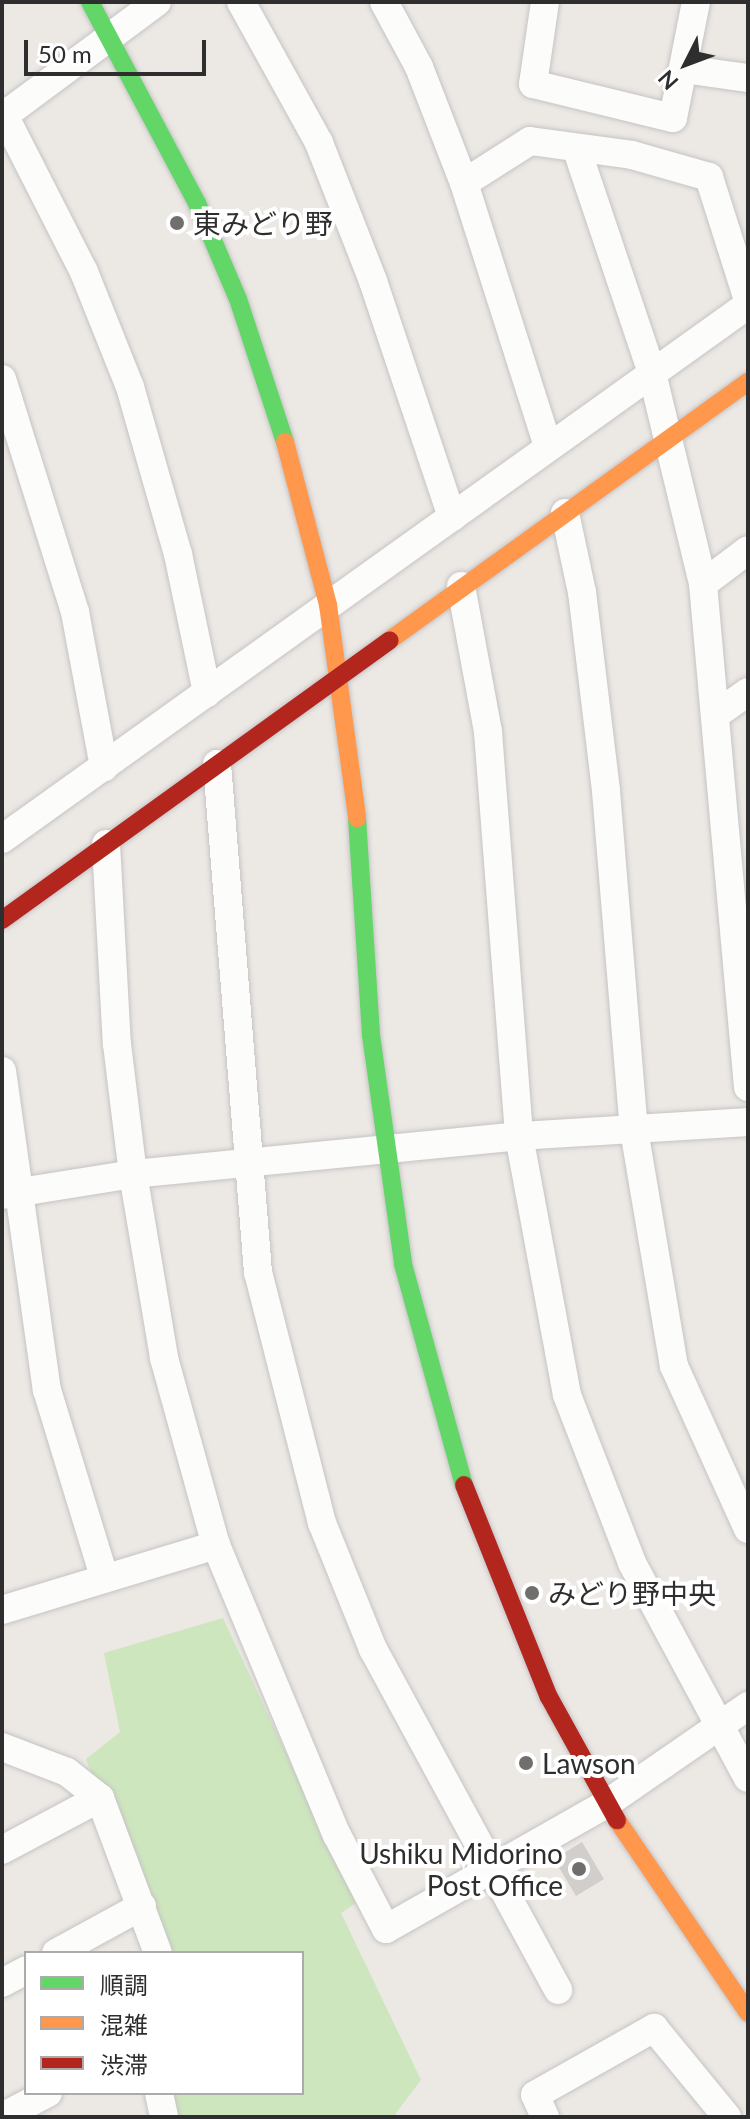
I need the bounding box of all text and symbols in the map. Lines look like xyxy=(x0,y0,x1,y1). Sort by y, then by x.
scale bar xyxy=(28,24,210,74)
north arrow xyxy=(646,24,726,104)
text: 50 m xyxy=(38,39,92,68)
text: N xyxy=(652,65,684,96)
place label: 東みどり野 xyxy=(193,206,333,240)
marker: 東みどり野 xyxy=(168,214,186,232)
place label: みどり野中央 xyxy=(548,1576,716,1610)
marker: みどり野中央 xyxy=(523,1584,541,1602)
place label: Lawson xyxy=(542,1746,636,1780)
marker: Lawson xyxy=(517,1754,535,1772)
place label: Ushiku Midorino Post Office xyxy=(359,1836,563,1902)
marker: Ushiku Midorino Post Office xyxy=(570,1860,588,1878)
legend xyxy=(24,1951,304,2095)
text: 順調 xyxy=(100,1970,148,1999)
text: 混雑 xyxy=(100,2010,148,2039)
text: 渋滞 xyxy=(100,2050,148,2079)

